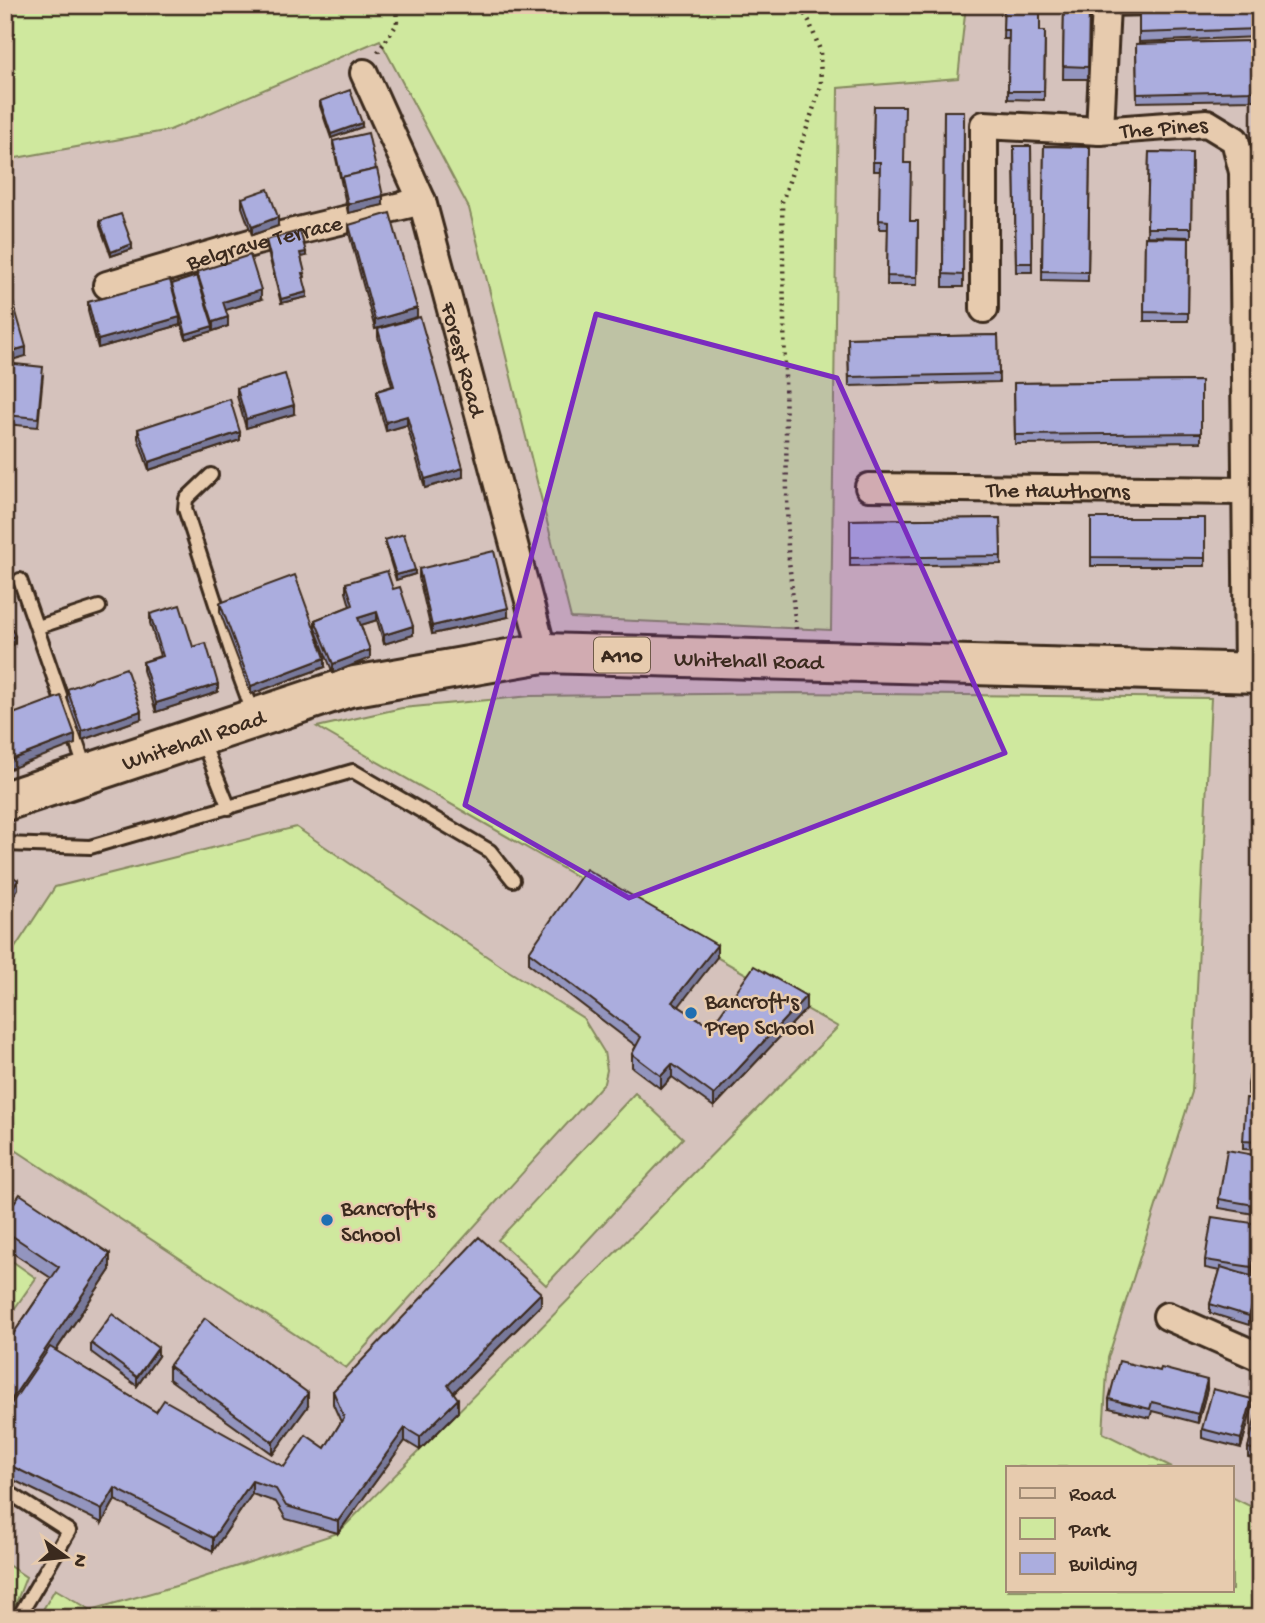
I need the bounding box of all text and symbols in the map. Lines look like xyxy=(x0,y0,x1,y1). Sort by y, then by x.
street label: The Pines xyxy=(1117,113,1209,147)
street label: Belgrave Terrace xyxy=(183,211,346,278)
street label: Forest Road xyxy=(432,299,489,421)
street label: The Hawthorns xyxy=(984,478,1130,507)
road number: A110 xyxy=(594,638,650,672)
street label: Whitehall Road xyxy=(674,647,825,678)
street label: Whitehall Road xyxy=(119,705,271,778)
place label: Bancroft's Prep School xyxy=(704,990,814,1043)
marker: Bancroft's Prep School xyxy=(683,1005,699,1021)
place label: Bancroft's School xyxy=(340,1197,436,1250)
marker: Bancroft's School xyxy=(319,1212,335,1228)
legend xyxy=(1006,1466,1234,1592)
text: Road xyxy=(1069,1484,1117,1509)
text: Park xyxy=(1068,1520,1112,1545)
north arrow xyxy=(32,1522,102,1592)
text: N xyxy=(66,1552,92,1569)
text: Building xyxy=(1068,1554,1138,1579)

